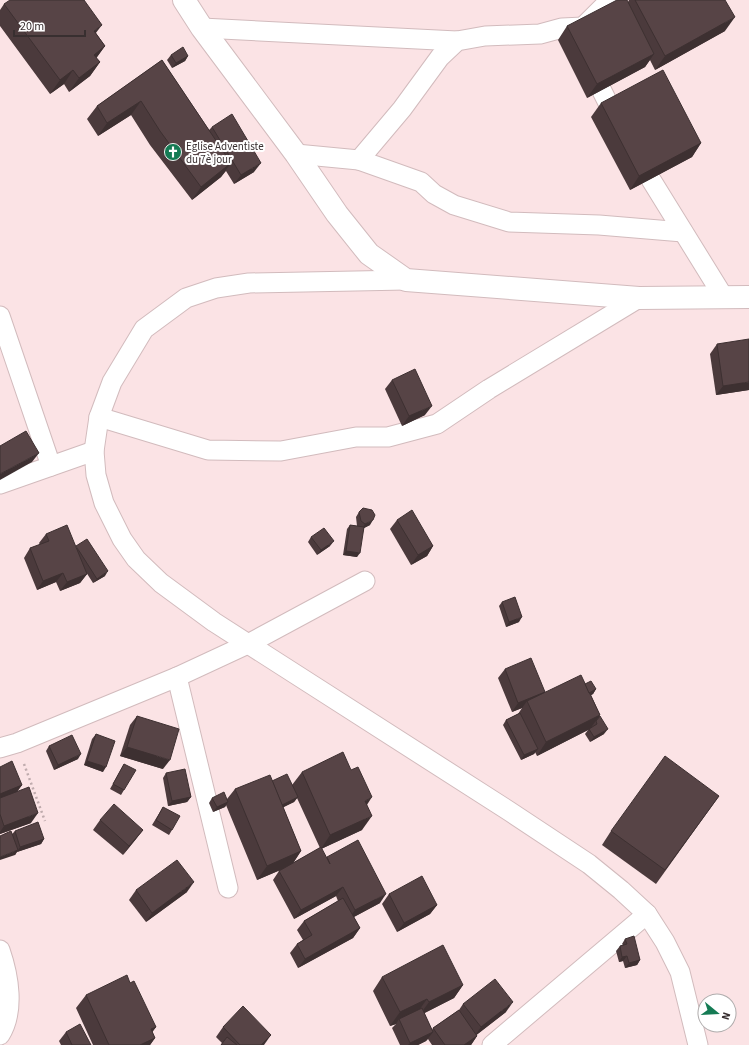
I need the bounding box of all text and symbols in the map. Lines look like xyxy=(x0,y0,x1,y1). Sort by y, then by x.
scale bar xyxy=(14,12,85,38)
text: 20 m xyxy=(20,18,44,35)
place label: Eglise Adventiste du 7è jour xyxy=(186,139,264,167)
church icon: Eglise Adventiste du 7è jour xyxy=(163,142,183,162)
north arrow xyxy=(697,993,737,1033)
text: N xyxy=(718,1010,734,1022)

